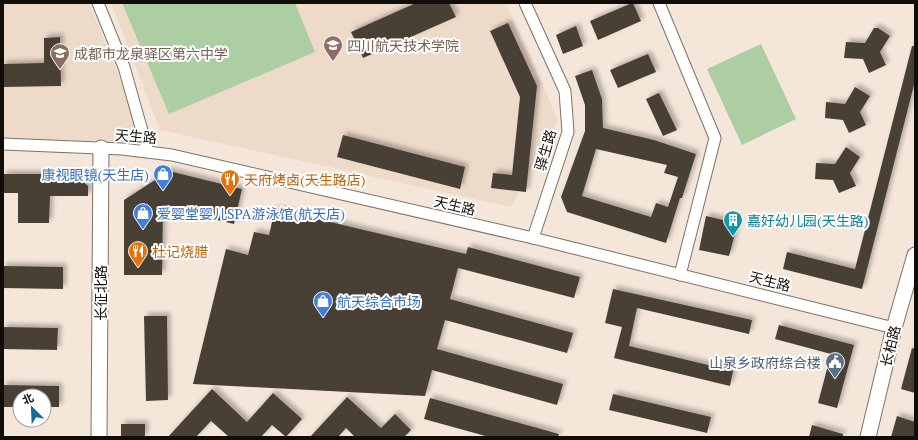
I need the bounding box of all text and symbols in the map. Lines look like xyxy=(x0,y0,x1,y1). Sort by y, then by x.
school or university icon: 四川航天技术学院 xyxy=(322,34,344,62)
place label: 四川航天技术学院 xyxy=(347,36,459,55)
school or university icon: 成都市龙泉驿区第六中学 xyxy=(49,42,71,70)
place label: 成都市龙泉驿区第六中学 xyxy=(74,44,228,63)
street label: 天生路 xyxy=(114,125,158,147)
street label: 驿生路 xyxy=(530,127,560,173)
shop icon: 康视眼镜(天生店) xyxy=(152,163,174,191)
place label: 康视眼镜(天生店) xyxy=(41,165,149,184)
restaurant icon: 天府烤卤(天生路店) xyxy=(219,168,241,196)
place label: 天府烤卤(天生路店) xyxy=(244,170,366,189)
street label: 天生路 xyxy=(432,191,478,219)
shop icon: 爱婴堂婴儿SPA游泳馆(航天店) xyxy=(132,202,154,230)
place label: 爱婴堂婴儿SPA游泳馆(航天店) xyxy=(157,204,345,223)
building icon: 嘉好幼儿园(天生路) xyxy=(722,209,744,237)
place label: 嘉好幼儿园(天生路) xyxy=(747,211,869,230)
restaurant icon: 杜记烧腊 xyxy=(127,240,149,268)
place label: 杜记烧腊 xyxy=(152,242,208,261)
street label: 长征北路 xyxy=(91,265,110,321)
street label: 天生路 xyxy=(747,267,793,295)
shop icon: 航天综合市场 xyxy=(312,290,334,318)
place label: 航天综合市场 xyxy=(337,292,421,311)
street label: 长柏路 xyxy=(876,323,904,369)
public building icon: 山泉乡政府综合楼 xyxy=(824,351,846,379)
place label: 山泉乡政府综合楼 xyxy=(709,353,821,372)
north arrow xyxy=(12,388,52,428)
text: 北 xyxy=(20,390,36,407)

